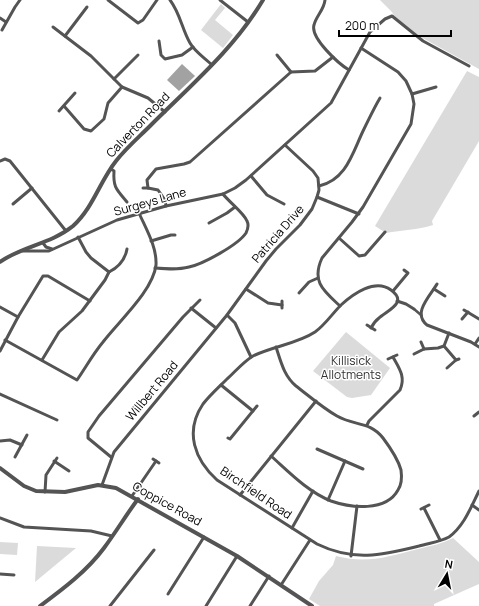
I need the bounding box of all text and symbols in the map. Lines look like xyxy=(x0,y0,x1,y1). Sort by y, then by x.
scale bar xyxy=(339,12,451,38)
text: 200 m xyxy=(345,17,379,34)
street label: Calverton Road xyxy=(102,88,173,161)
street label: Surgeys Lane xyxy=(112,183,188,220)
street label: Patricia Drive xyxy=(248,201,308,266)
park label: Killisick Allotments xyxy=(321,352,381,383)
street label: Willbert Road xyxy=(121,357,182,424)
street label: Birchfield Road xyxy=(217,462,295,523)
street label: Coppice Road xyxy=(129,477,205,530)
north arrow xyxy=(427,554,467,594)
text: N xyxy=(444,556,454,572)

